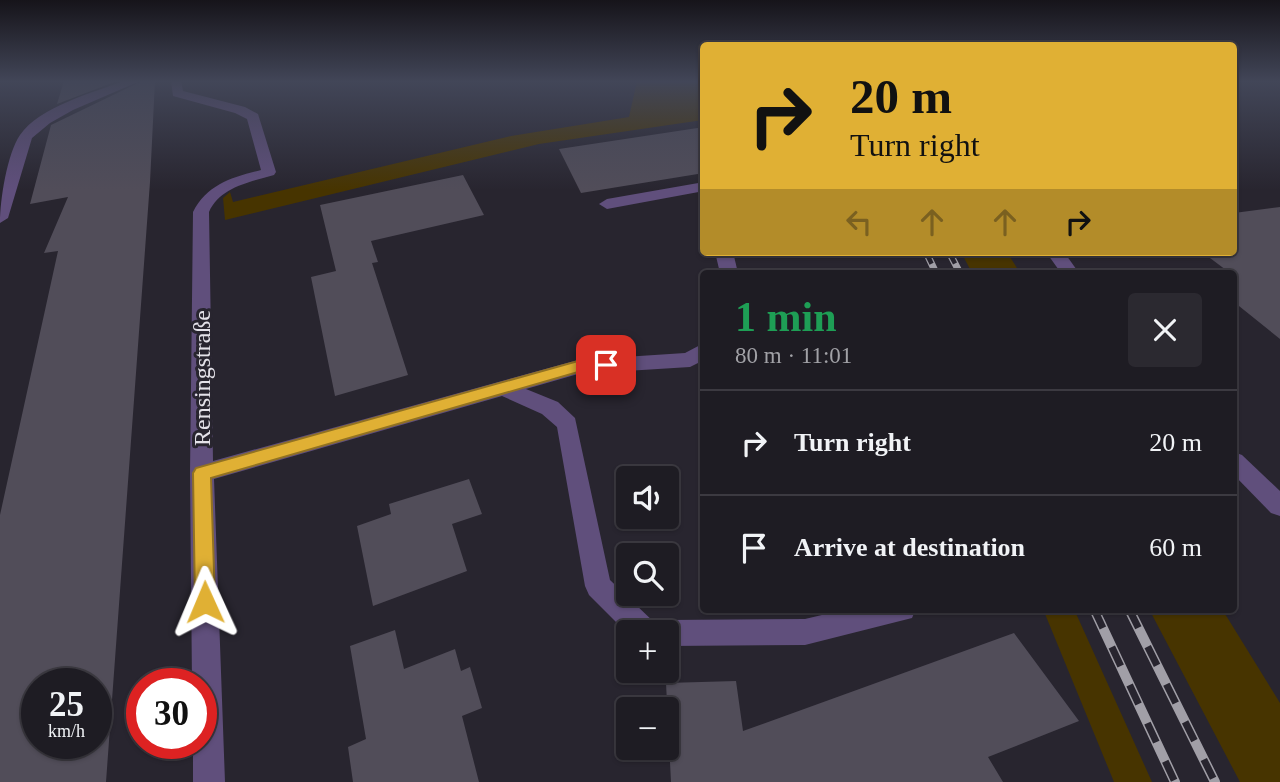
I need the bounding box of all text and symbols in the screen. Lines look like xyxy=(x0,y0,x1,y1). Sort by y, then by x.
text: 20 m xyxy=(850,69,952,124)
icon: right xyxy=(735,70,826,161)
text: Turn right xyxy=(850,127,980,163)
icon: left xyxy=(840,203,878,241)
icon: ahead xyxy=(913,203,951,241)
icon: ahead xyxy=(986,203,1024,241)
icon: right xyxy=(1059,203,1097,241)
button: close xyxy=(1128,293,1202,367)
text: 1 min xyxy=(735,294,837,340)
street label: Rensingstraße xyxy=(189,310,215,446)
pin xyxy=(576,335,636,395)
text: 80 m · 11:01 xyxy=(735,343,852,368)
icon: arrive xyxy=(587,346,625,384)
icon: right xyxy=(735,424,773,462)
text: Turn right xyxy=(794,428,911,457)
text: 20 m xyxy=(1149,428,1202,457)
map controls xyxy=(616,466,679,760)
button: sound xyxy=(616,466,679,529)
icon: arrive xyxy=(735,529,773,567)
text: Arrive at destination xyxy=(794,533,1025,562)
text: 60 m xyxy=(1149,533,1202,562)
button: search xyxy=(616,543,679,606)
position arrow xyxy=(168,565,242,639)
button: + xyxy=(616,620,679,683)
speed limit sign: 30 xyxy=(126,668,217,759)
text: 25 xyxy=(49,685,84,724)
button: − xyxy=(616,697,679,760)
text: km/h xyxy=(48,721,85,741)

